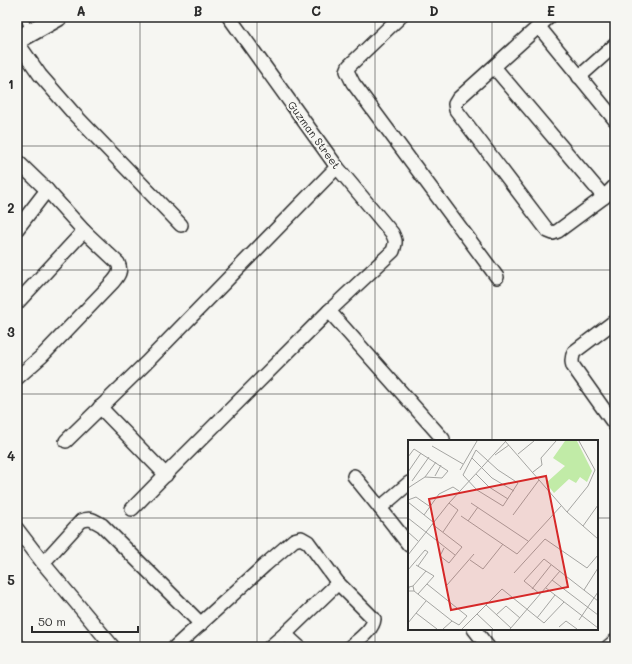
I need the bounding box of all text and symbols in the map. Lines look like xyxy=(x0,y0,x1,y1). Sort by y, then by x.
text: A xyxy=(76,2,86,19)
text: B xyxy=(194,2,203,19)
text: C xyxy=(311,2,321,19)
text: D xyxy=(429,2,439,19)
text: E xyxy=(547,2,555,19)
text: 1 xyxy=(8,75,14,92)
street label: Guzman Street xyxy=(285,98,344,172)
text: 2 xyxy=(7,199,15,216)
text: 3 xyxy=(7,323,15,340)
inset map xyxy=(408,440,598,630)
text: 4 xyxy=(7,447,15,464)
text: 5 xyxy=(7,571,15,588)
scale bar xyxy=(32,608,138,634)
text: 50 m xyxy=(38,613,66,629)

